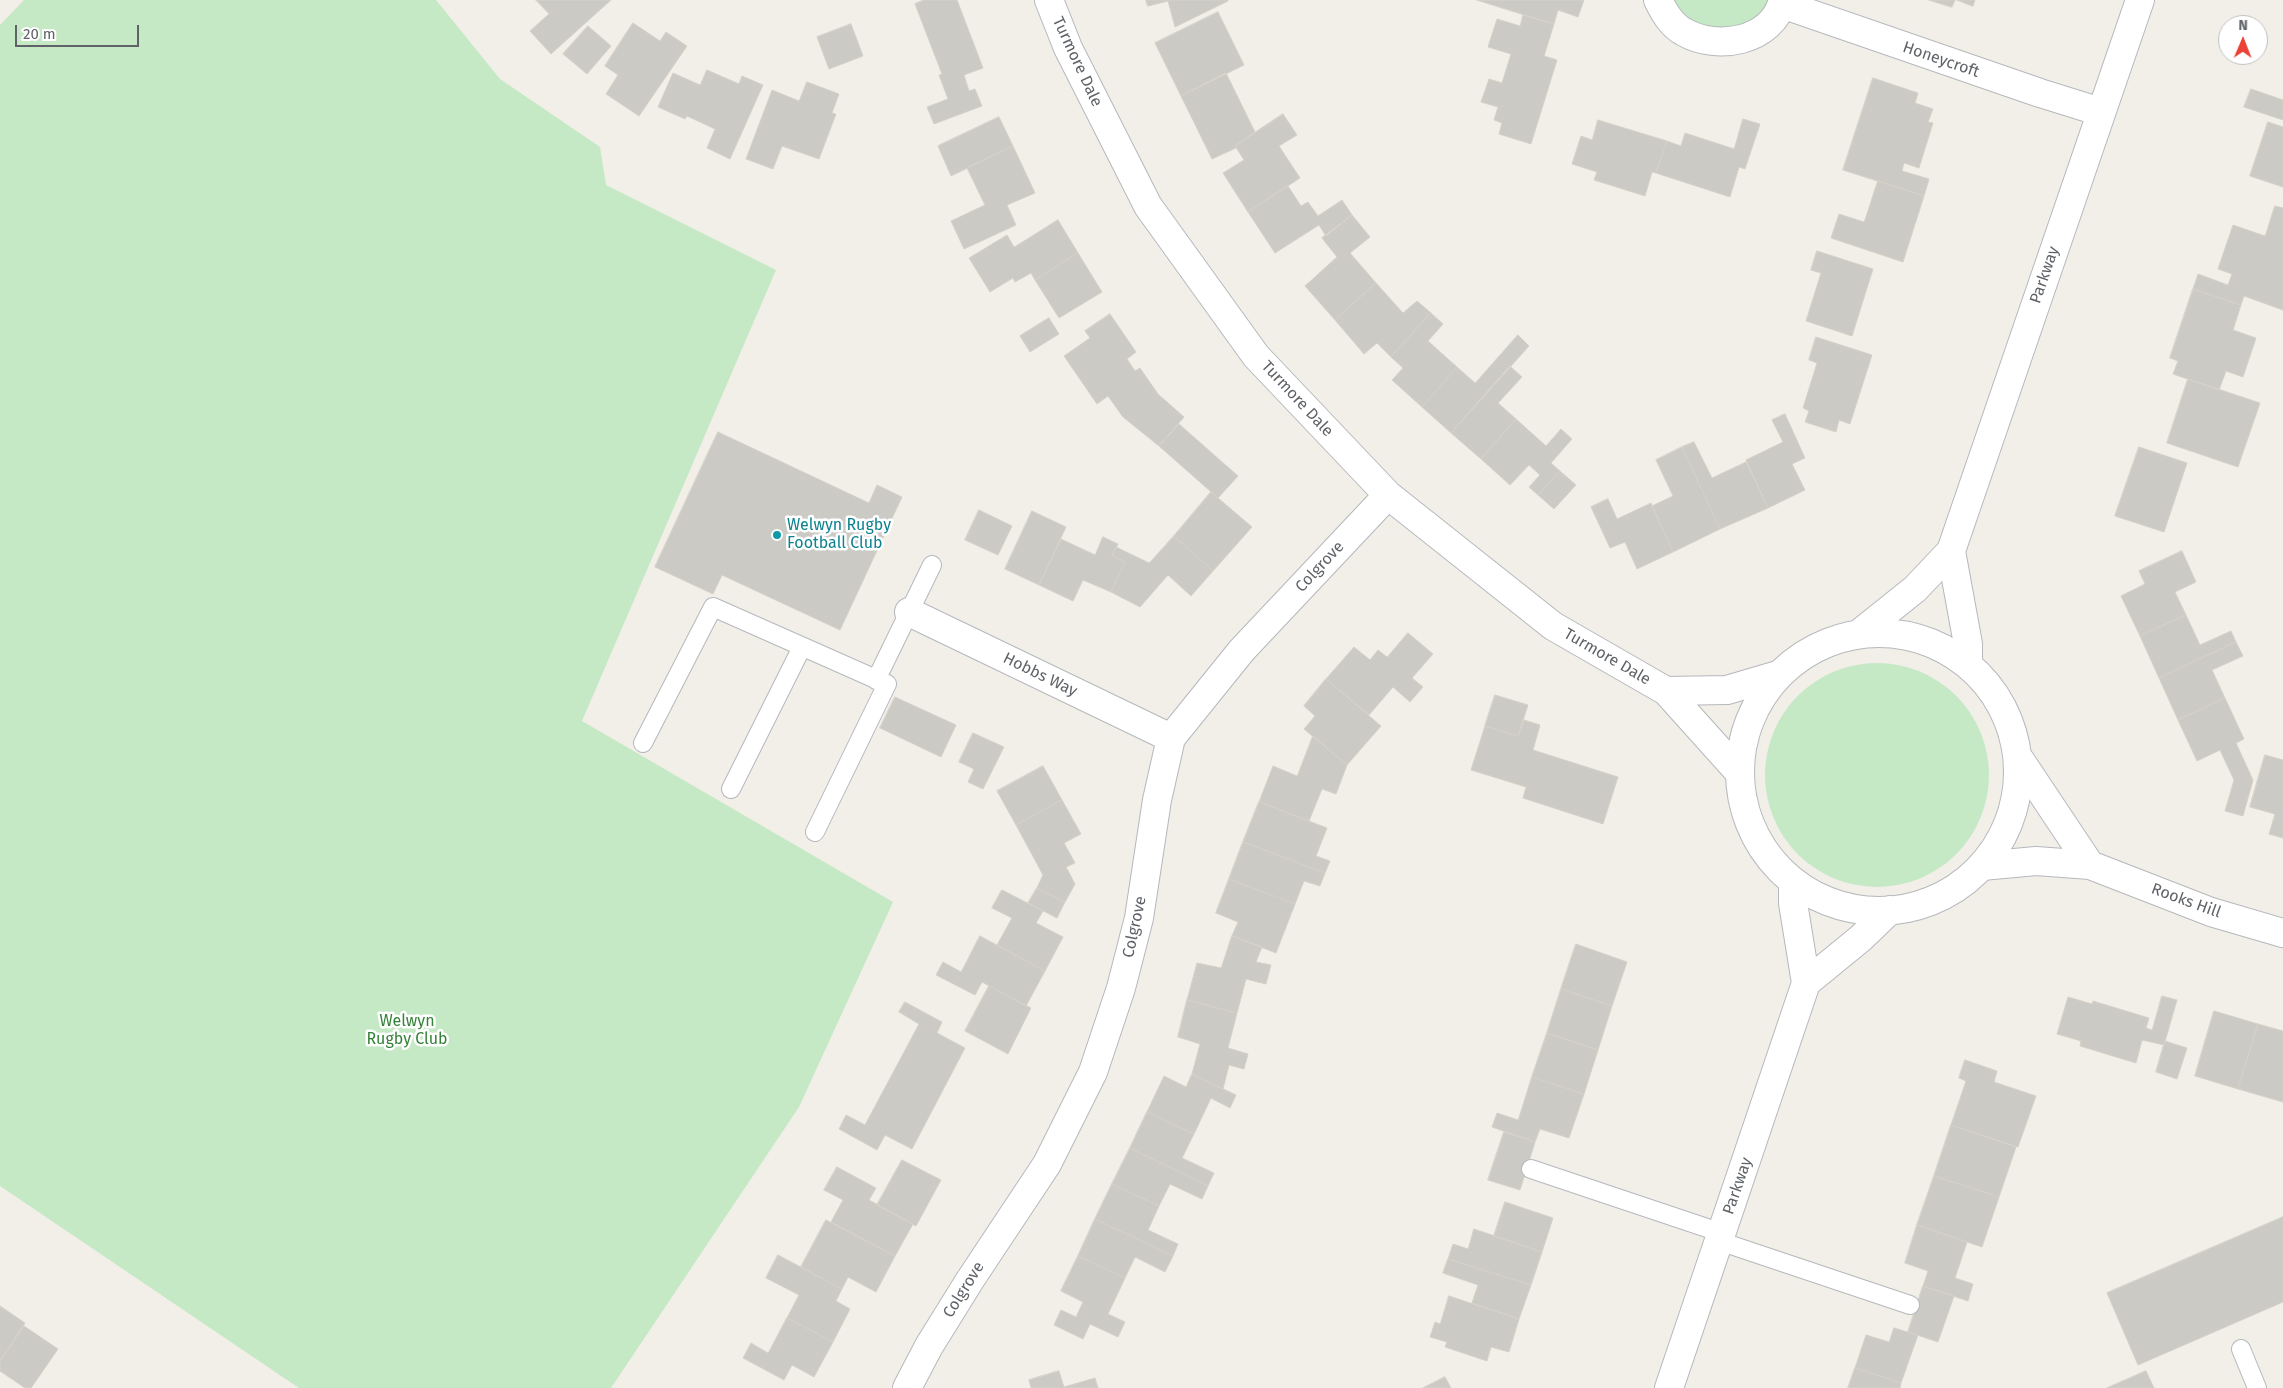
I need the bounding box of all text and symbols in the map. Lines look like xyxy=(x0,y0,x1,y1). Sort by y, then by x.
street label: Turmore Dale xyxy=(1048,14,1106,110)
scale bar xyxy=(18,15,141,47)
north arrow xyxy=(2218,15,2268,65)
text: N xyxy=(2238,17,2248,34)
text: 20 m xyxy=(23,25,56,43)
street label: Honeycroft xyxy=(1900,38,1982,82)
street label: Parkway xyxy=(2026,244,2064,306)
street label: Turmore Dale xyxy=(1257,357,1337,441)
place label: Welwyn Rugby Football Club xyxy=(787,516,891,554)
marker: Welwyn Rugby Football Club xyxy=(771,529,783,541)
street label: Colgrove xyxy=(1292,538,1348,596)
street label: Turmore Dale xyxy=(1560,624,1654,690)
street label: Hobbs Way xyxy=(1000,649,1080,701)
street label: Rooks Hill xyxy=(2149,880,2223,922)
street label: Colgrove xyxy=(1119,894,1151,960)
park label: Welwyn Rugby Club xyxy=(366,1012,448,1050)
street label: Parkway xyxy=(1719,1155,1757,1217)
street label: Colgrove xyxy=(939,1258,989,1322)

